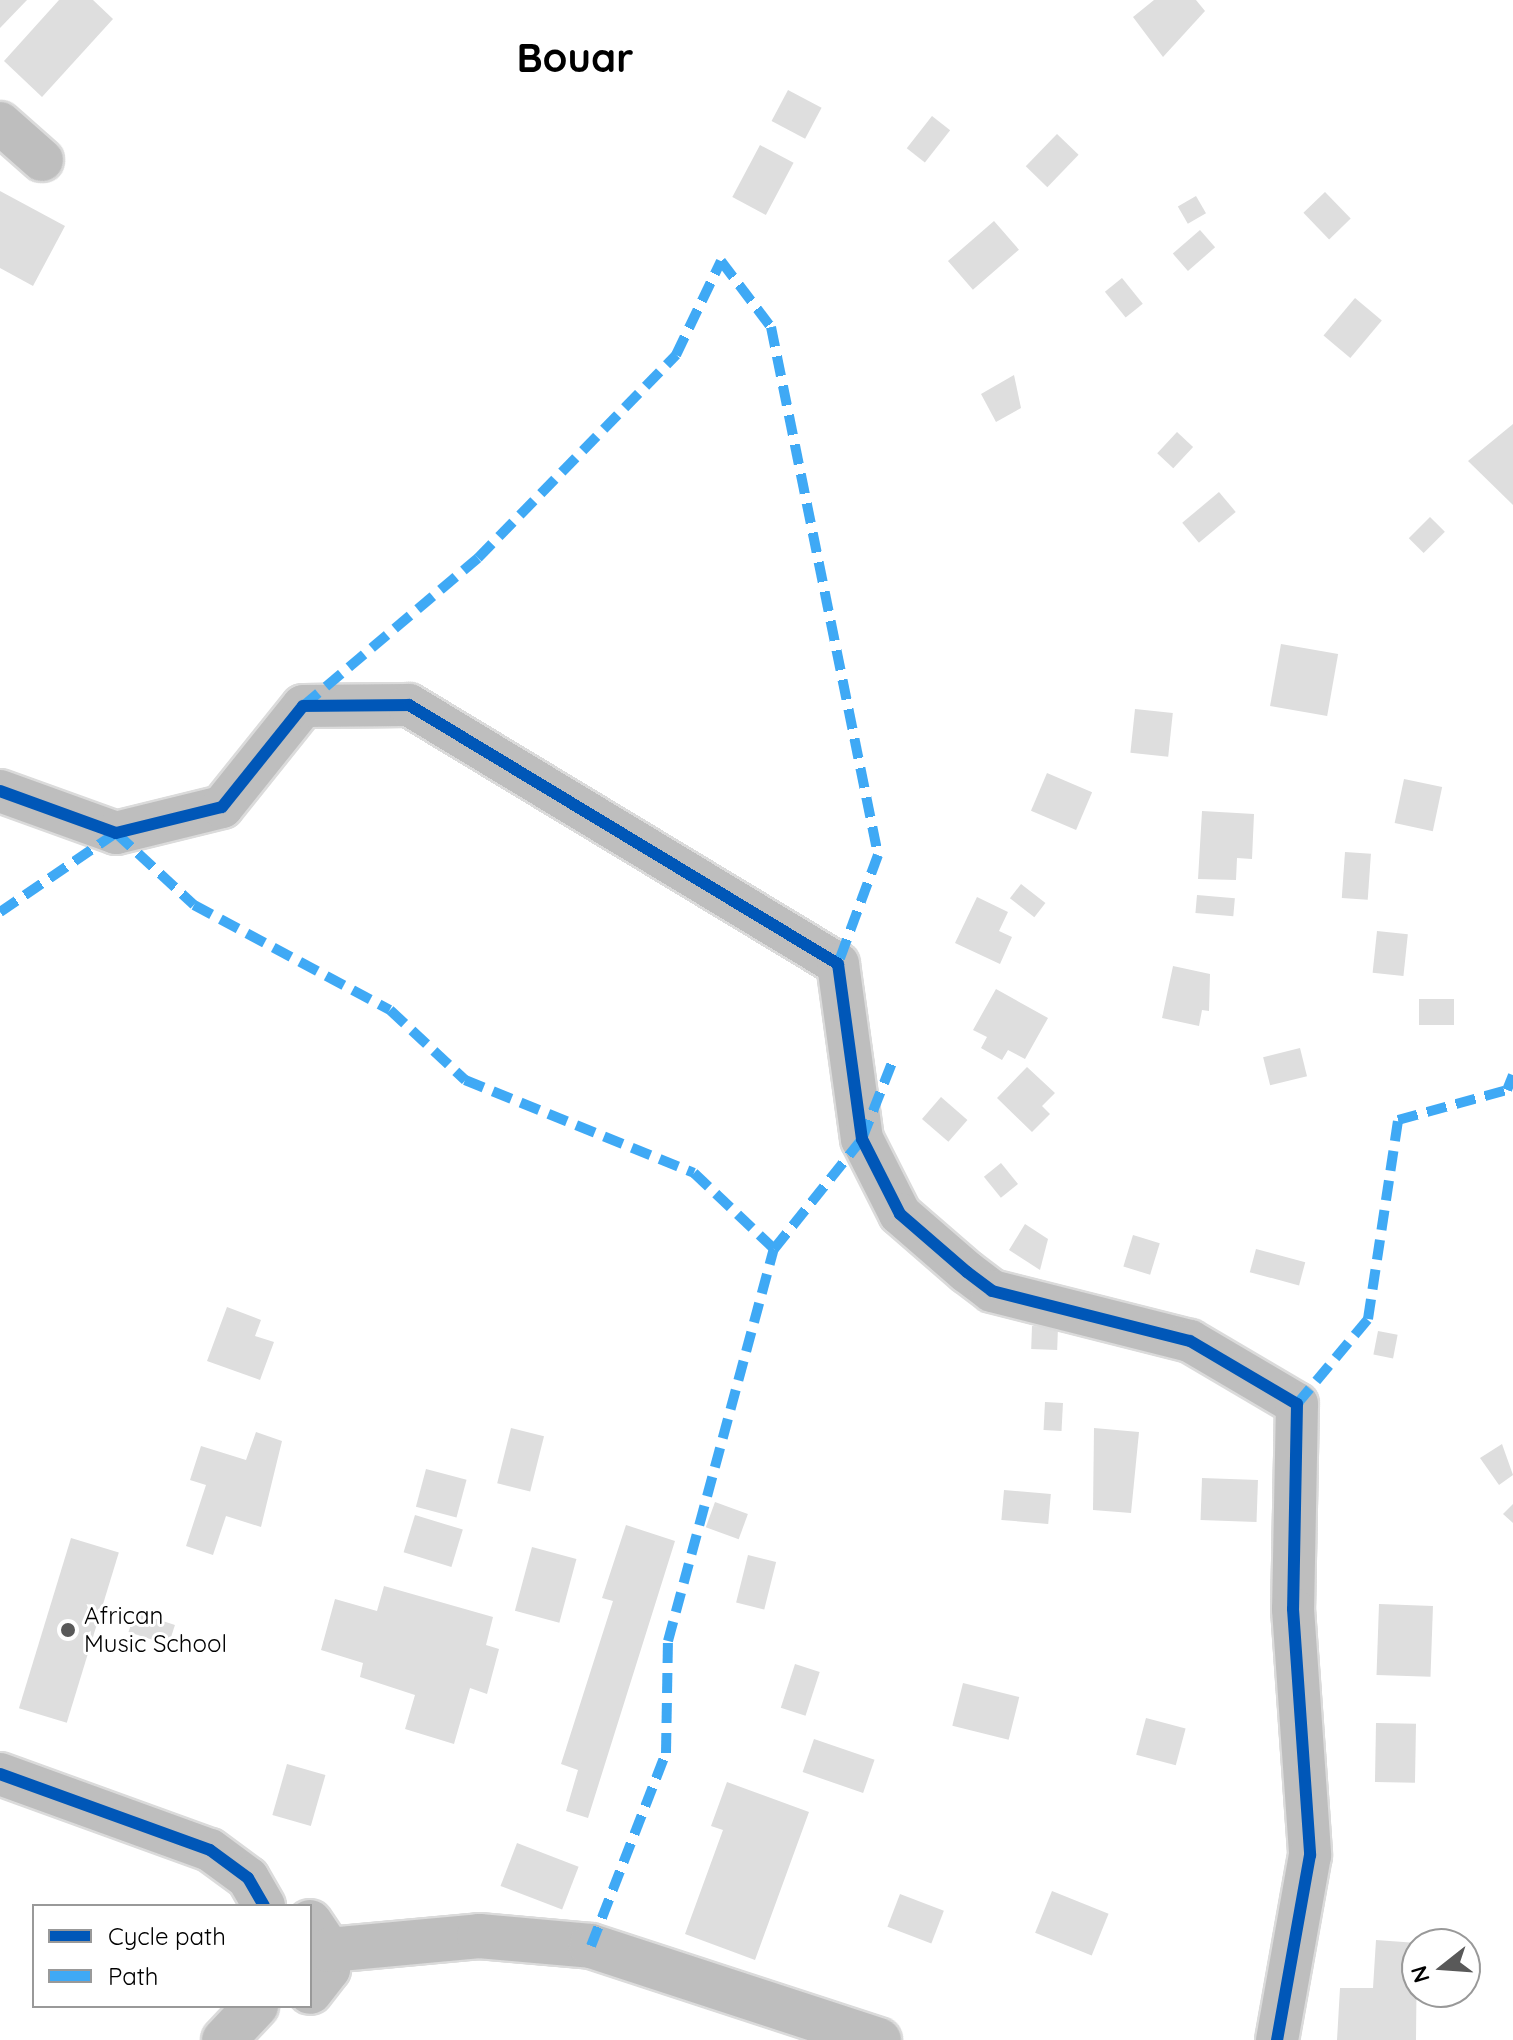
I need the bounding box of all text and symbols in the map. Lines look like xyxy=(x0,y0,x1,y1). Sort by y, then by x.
district label: Bouar xyxy=(516,33,634,81)
place label: African Music School xyxy=(84,1602,227,1658)
marker: African Music School xyxy=(59,1621,77,1639)
legend xyxy=(32,1904,312,2008)
text: Cycle path xyxy=(108,1921,226,1951)
north arrow xyxy=(1401,1928,1481,2008)
text: Path xyxy=(108,1961,159,1991)
text: N xyxy=(1404,1963,1436,1986)

